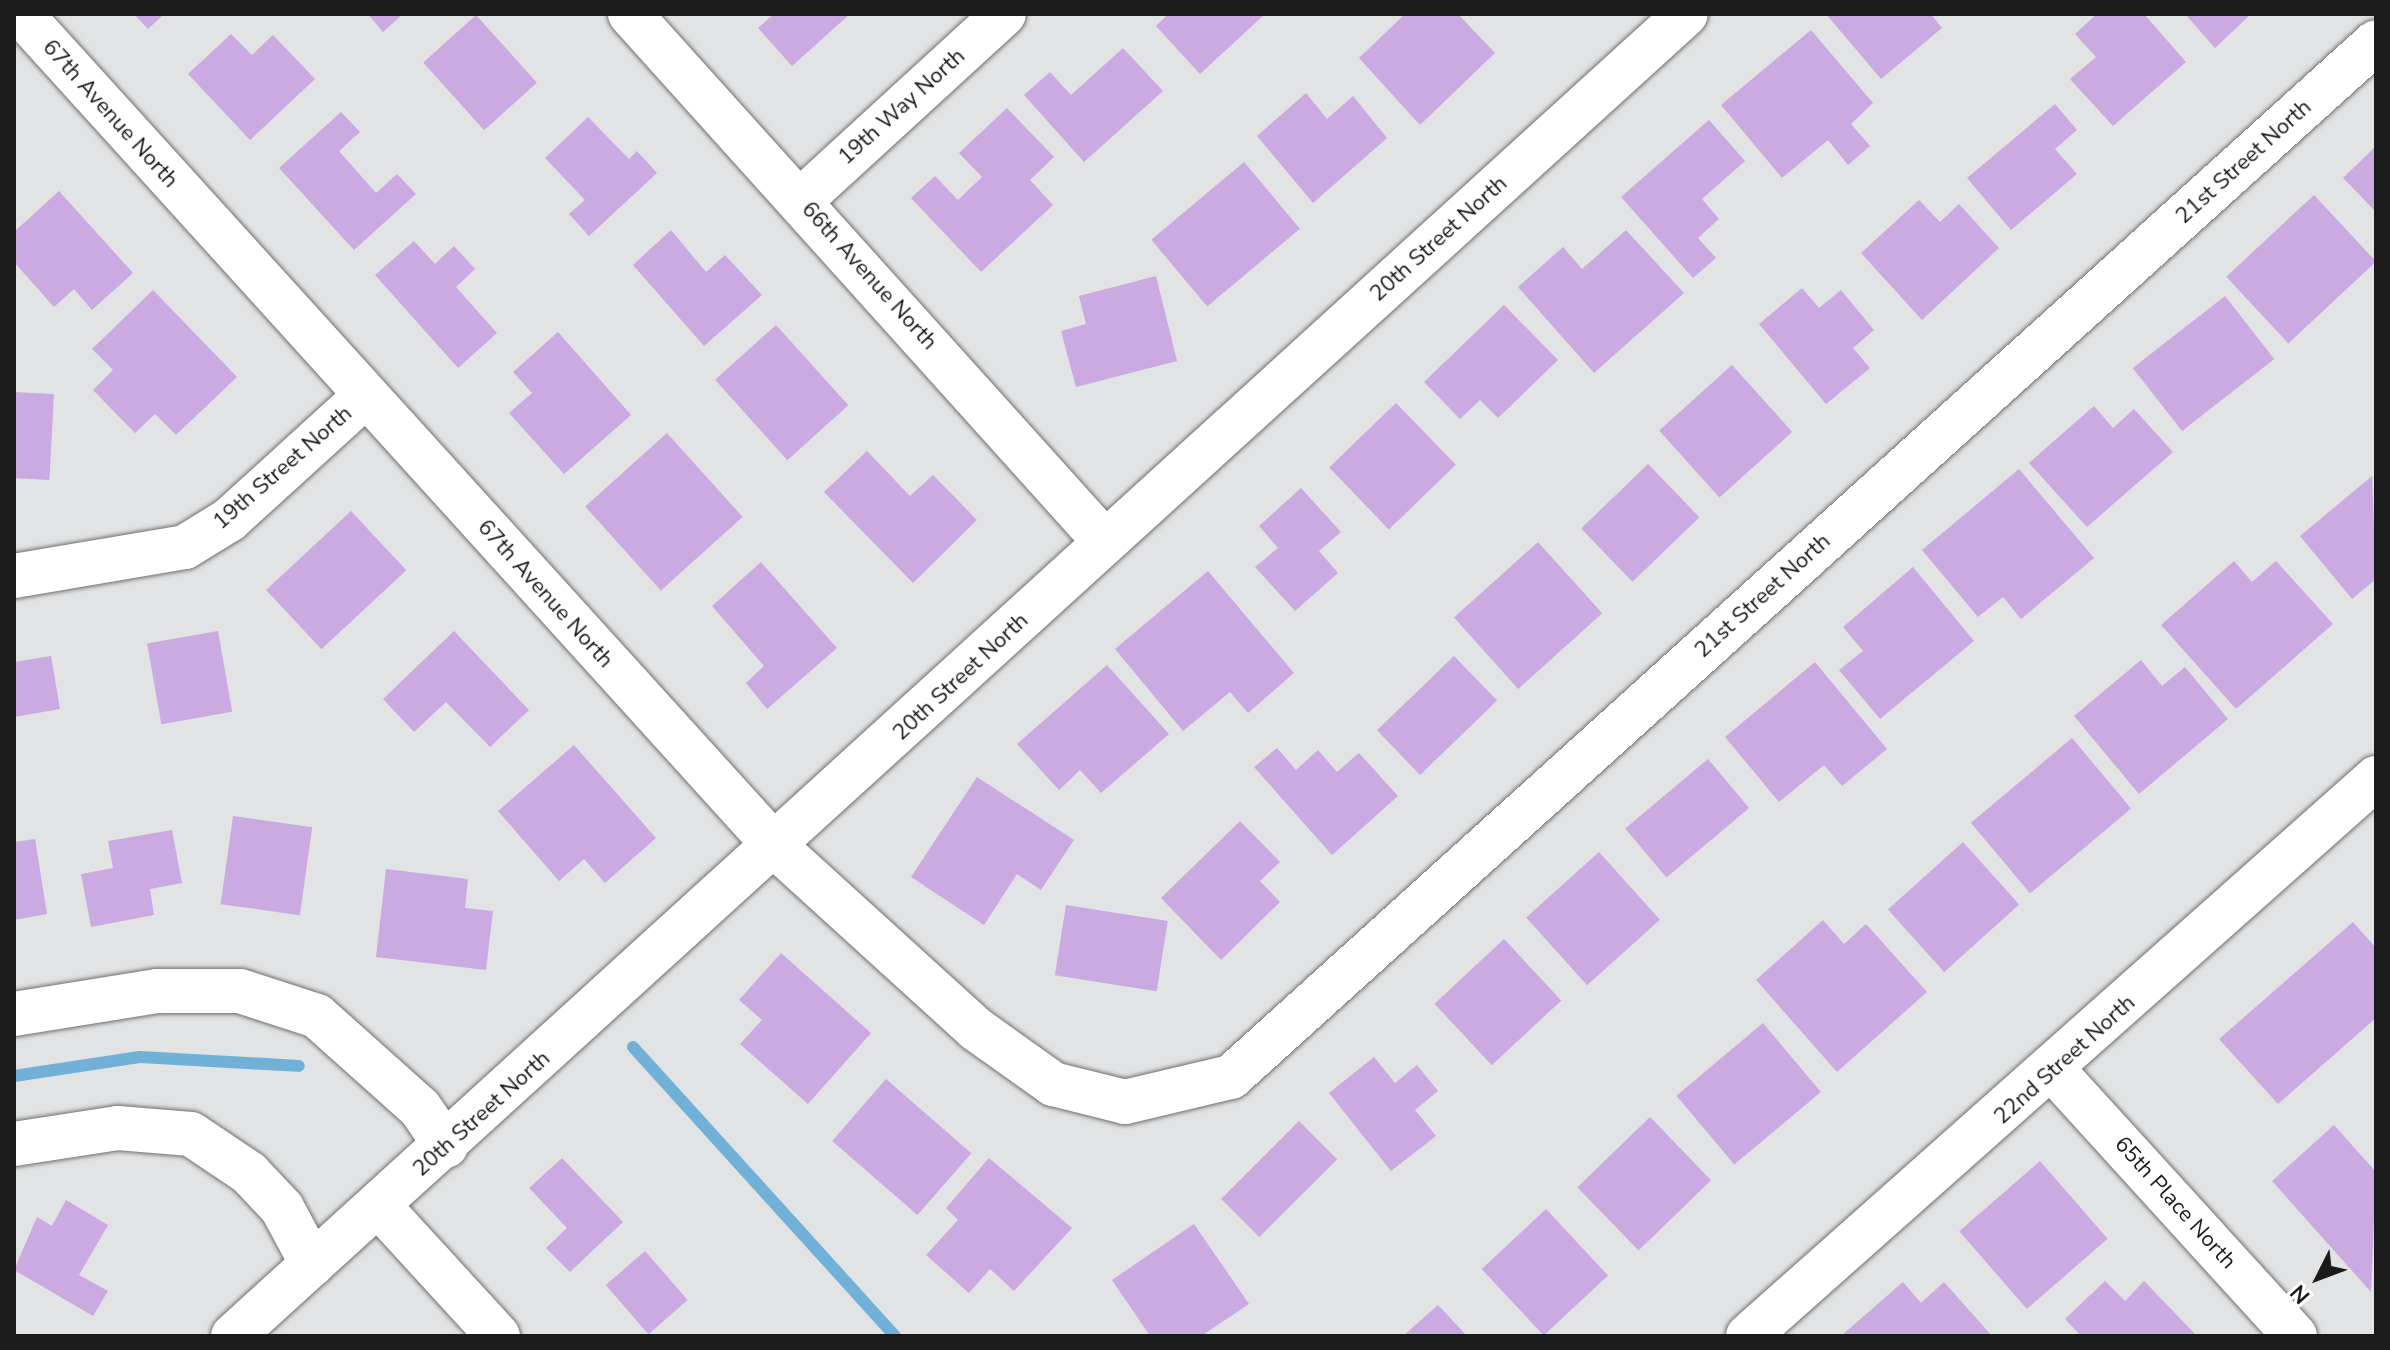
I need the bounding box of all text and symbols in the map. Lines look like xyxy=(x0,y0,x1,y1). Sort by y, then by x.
street label: 67th Avenue North xyxy=(37,35,183,193)
street label: 19th Way North xyxy=(833,43,971,171)
street label: 21st Street North xyxy=(2171,94,2317,230)
street label: 20th Street North xyxy=(1365,171,1513,307)
street label: 66th Avenue North xyxy=(796,197,942,355)
street label: 19th Street North xyxy=(208,401,358,535)
street label: 67th Avenue North xyxy=(472,515,618,673)
street label: 21st Street North xyxy=(1690,528,1836,664)
street label: 20th Street North xyxy=(888,608,1034,746)
street label: 22nd Street North xyxy=(1989,990,2141,1130)
street label: 20th Street North xyxy=(408,1046,556,1182)
street label: 65th Place North xyxy=(2109,1131,2241,1275)
north arrow xyxy=(2278,1238,2358,1318)
text: N xyxy=(2284,1278,2317,1310)

